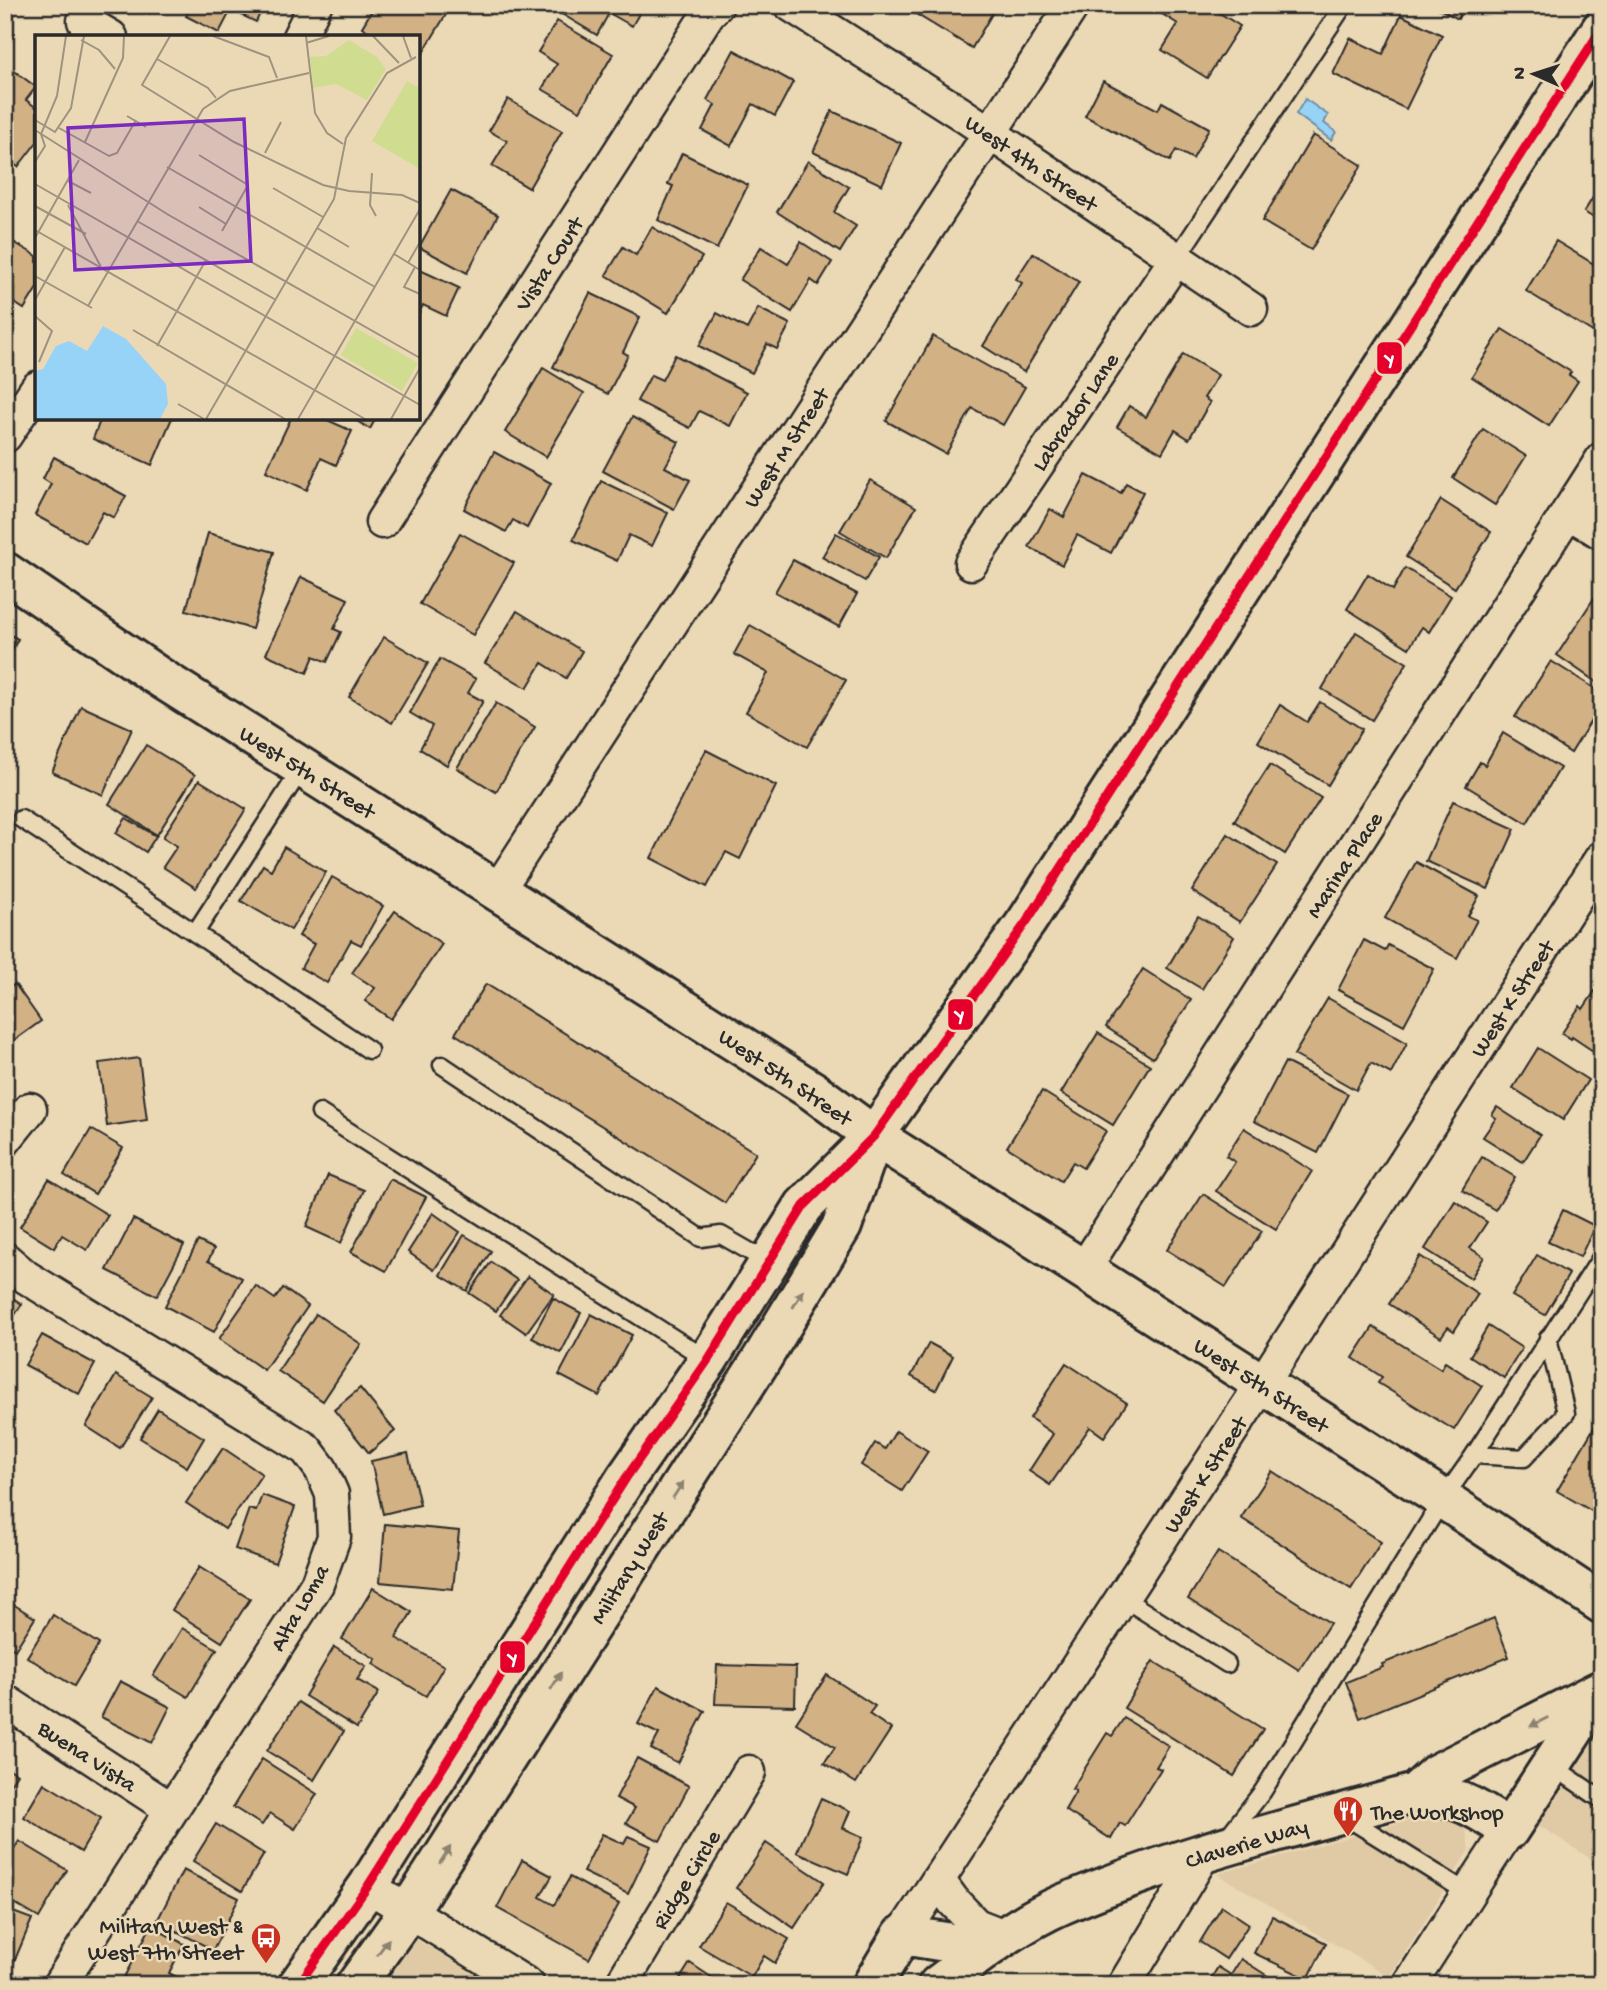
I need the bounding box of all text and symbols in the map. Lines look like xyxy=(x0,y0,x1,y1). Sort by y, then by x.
inset map xyxy=(35,35,420,420)
north arrow xyxy=(1498,38,1568,108)
text: N xyxy=(1509,66,1532,80)
street label: West 4th Street xyxy=(959,111,1103,220)
street label: Vista Court xyxy=(510,212,592,318)
line badge: Y xyxy=(1376,341,1403,375)
street label: Labrador Lane xyxy=(1027,348,1127,477)
text: Y xyxy=(1384,350,1395,373)
street label: West M Street xyxy=(739,383,838,514)
street label: West 5th Street xyxy=(233,721,381,827)
street label: Marina Place xyxy=(1302,807,1391,924)
street label: West K Street xyxy=(1466,935,1563,1064)
line badge: Y xyxy=(947,998,974,1031)
text: Y xyxy=(954,1006,965,1029)
street label: West 5th Street xyxy=(712,1024,857,1134)
one-way arrow xyxy=(792,1289,805,1308)
street label: West 5th Street xyxy=(1188,1333,1334,1441)
street label: West K Street xyxy=(1159,1411,1256,1540)
one-way arrow xyxy=(671,1480,684,1499)
street label: Military West xyxy=(586,1506,677,1630)
street label: Alta Loma xyxy=(265,1560,337,1657)
line badge: Y xyxy=(499,1640,526,1674)
text: Y xyxy=(507,1649,518,1672)
one-way arrow xyxy=(549,1672,562,1691)
street label: Buena Vista xyxy=(31,1716,141,1800)
one-way arrow xyxy=(1529,1716,1549,1728)
restaurant icon: The Workshop xyxy=(1331,1794,1365,1838)
place label: The Workshop xyxy=(1369,1801,1504,1828)
street label: Claverie Way xyxy=(1183,1814,1311,1877)
street label: Ridge Circle xyxy=(648,1825,729,1935)
one-way arrow xyxy=(439,1845,452,1865)
place label: Military West & West 7th Street xyxy=(88,1915,245,1968)
bus stop icon: Military West & West 7th Street xyxy=(249,1921,283,1965)
one-way arrow xyxy=(376,1938,390,1956)

